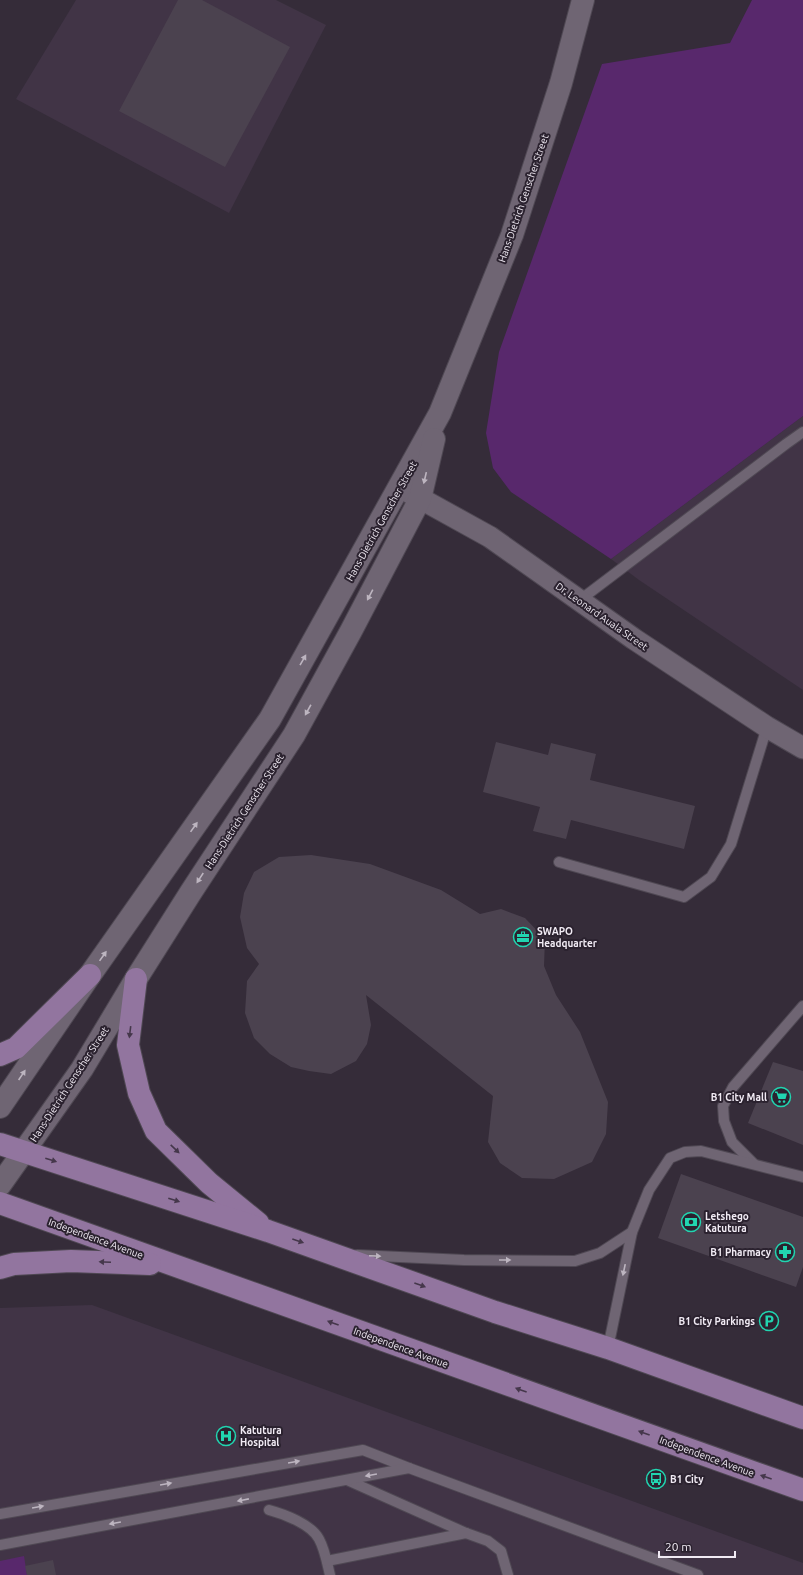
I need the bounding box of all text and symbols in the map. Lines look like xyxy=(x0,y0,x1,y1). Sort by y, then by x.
street label: Hans-Dietrich Genscher Street xyxy=(496,133,551,264)
street label: Hans-Dietrich Genscher Street xyxy=(344,460,419,583)
one-way arrow xyxy=(421,472,427,484)
street label: Dr. Leonard Auala Street xyxy=(554,580,650,652)
one-way arrow xyxy=(367,589,373,601)
one-way arrow xyxy=(300,654,307,666)
one-way arrow xyxy=(305,704,311,715)
street label: Hans-Dietrich Genscher Street xyxy=(203,752,286,871)
one-way arrow xyxy=(190,822,198,832)
one-way arrow xyxy=(196,873,204,883)
office icon: SWAPO Headquarter xyxy=(512,926,534,948)
place label: SWAPO Headquarter xyxy=(537,926,598,949)
one-way arrow xyxy=(99,951,107,961)
street label: Hans-Dietrich Genscher Street xyxy=(28,1025,111,1144)
one-way arrow xyxy=(127,1026,133,1038)
one-way arrow xyxy=(18,1070,26,1080)
supermarket icon: B1 City Mall xyxy=(770,1086,792,1108)
place label: B1 City Mall xyxy=(711,1092,767,1103)
one-way arrow xyxy=(170,1144,180,1154)
one-way arrow xyxy=(45,1157,57,1163)
one-way arrow xyxy=(168,1197,180,1203)
bank icon: Letshego Katutura xyxy=(680,1211,702,1233)
place label: Letshego Katutura xyxy=(705,1211,749,1234)
street label: Independence Avenue xyxy=(47,1216,145,1261)
one-way arrow xyxy=(292,1238,304,1244)
pharmacy icon: B1 Pharmacy xyxy=(774,1241,796,1263)
place label: B1 Pharmacy xyxy=(710,1247,772,1258)
one-way arrow xyxy=(369,1253,382,1259)
one-way arrow xyxy=(499,1257,512,1263)
one-way arrow xyxy=(99,1259,111,1266)
one-way arrow xyxy=(620,1264,626,1276)
one-way arrow xyxy=(414,1282,426,1288)
parking icon: B1 City Parkings xyxy=(758,1310,780,1332)
place label: B1 City Parkings xyxy=(679,1316,755,1327)
one-way arrow xyxy=(326,1319,338,1325)
street label: Independence Avenue xyxy=(352,1325,450,1370)
one-way arrow xyxy=(515,1386,527,1392)
hospital icon: Katutura Hospital xyxy=(215,1425,237,1447)
place label: Katutura Hospital xyxy=(240,1425,282,1448)
one-way arrow xyxy=(637,1430,649,1436)
street label: Independence Avenue xyxy=(658,1434,756,1479)
one-way arrow xyxy=(288,1459,301,1465)
bus stop icon: B1 City xyxy=(645,1468,667,1490)
one-way arrow xyxy=(365,1473,377,1479)
one-way arrow xyxy=(760,1473,772,1479)
place label: B1 City xyxy=(670,1474,704,1485)
one-way arrow xyxy=(160,1481,173,1487)
one-way arrow xyxy=(237,1497,249,1503)
one-way arrow xyxy=(32,1504,45,1510)
one-way arrow xyxy=(109,1521,121,1527)
scale bar xyxy=(659,1533,735,1559)
text: 20 m xyxy=(665,1540,692,1553)

